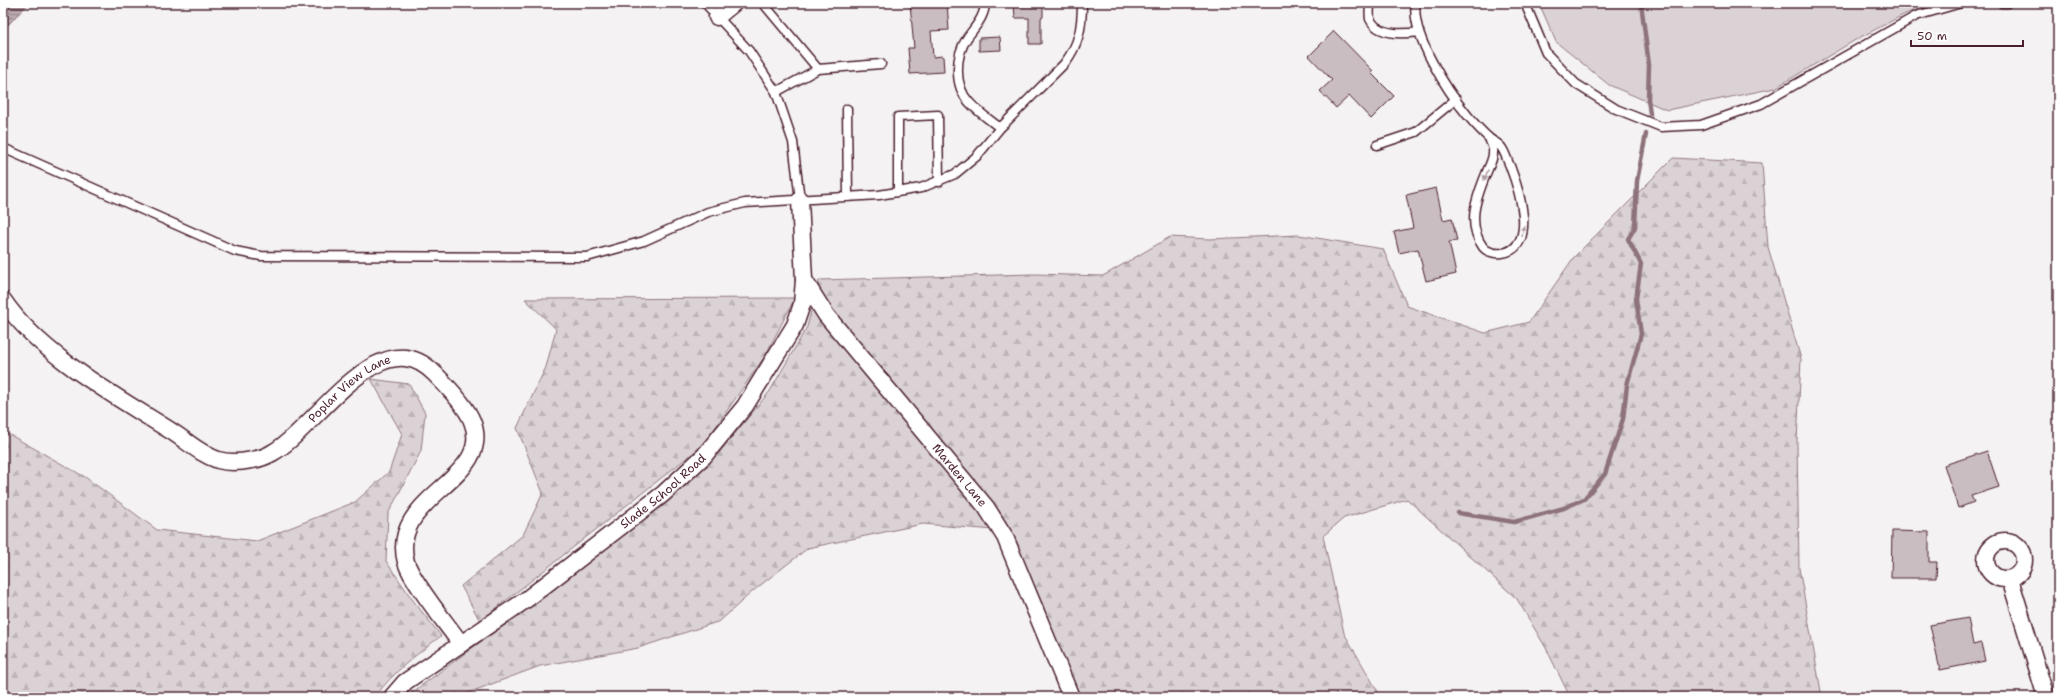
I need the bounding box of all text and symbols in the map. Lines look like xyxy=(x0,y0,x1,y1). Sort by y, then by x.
scale bar xyxy=(1911,22,2023,48)
text: 50 m xyxy=(1917,28,1947,44)
one-way arrow xyxy=(1483,169,1489,181)
one-way arrow xyxy=(1520,225,1526,237)
street label: Poplar View Lane xyxy=(305,351,393,426)
street label: Marden Lane xyxy=(929,440,991,510)
street label: Slade School Road xyxy=(617,450,710,532)

